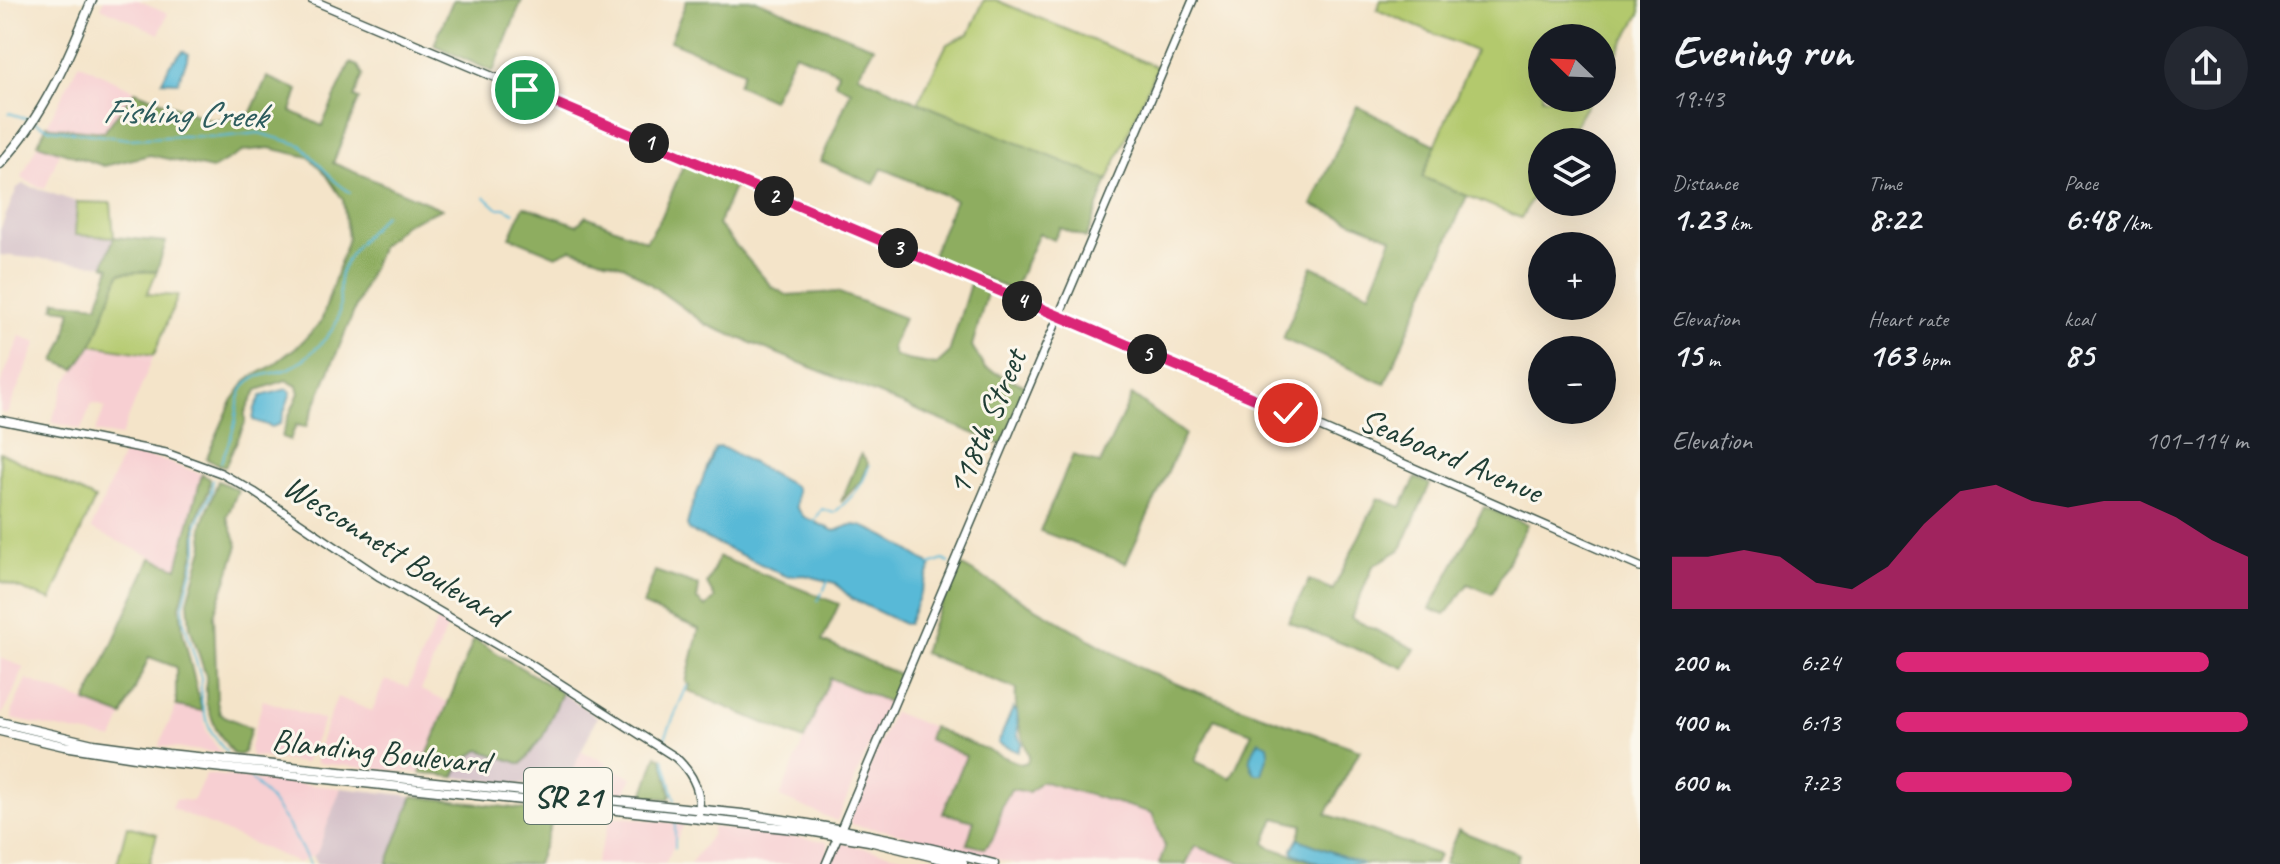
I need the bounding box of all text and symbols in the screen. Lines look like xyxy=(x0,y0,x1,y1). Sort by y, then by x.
north arrow xyxy=(1528,24,1616,112)
map controls xyxy=(1528,24,1616,424)
text: Evening run xyxy=(1672,24,1852,79)
button: share xyxy=(2164,26,2248,110)
pin xyxy=(491,56,559,124)
icon: arrive xyxy=(503,68,547,112)
text: 19:43 xyxy=(1672,82,1724,115)
water label: Fishing Creek xyxy=(102,87,273,139)
pin: 1 xyxy=(629,123,669,163)
button: layers xyxy=(1528,128,1616,216)
text: 1 xyxy=(644,129,654,157)
text: Distance xyxy=(1672,169,1738,197)
text: Time xyxy=(1868,169,1902,197)
text: Pace xyxy=(2064,169,2098,197)
pin: 2 xyxy=(754,176,794,216)
text: 2 xyxy=(769,182,779,210)
text: 1.23 xyxy=(1672,197,1725,240)
text: 8:22 xyxy=(1868,197,1921,240)
text: 6:48 xyxy=(2064,197,2117,240)
text: km xyxy=(1725,209,1751,237)
text: /km xyxy=(2117,209,2151,237)
pin: 3 xyxy=(878,228,918,268)
button: + xyxy=(1528,232,1616,320)
text: 3 xyxy=(893,234,903,262)
pin: 4 xyxy=(1002,281,1042,321)
text: 4 xyxy=(1017,287,1027,315)
text: Elevation xyxy=(1672,305,1740,333)
text: Heart rate xyxy=(1868,305,1948,333)
text: kcal xyxy=(2064,305,2093,333)
text: 15 xyxy=(1672,333,1702,376)
text: 163 xyxy=(1868,333,1915,376)
text: 85 xyxy=(2064,333,2094,376)
pin: 5 xyxy=(1127,334,1167,374)
button: − xyxy=(1528,336,1616,424)
street label: 118th Street xyxy=(936,339,1037,501)
text: 5 xyxy=(1142,340,1152,368)
text: m xyxy=(1702,345,1720,373)
text: bpm xyxy=(1915,345,1950,373)
pin xyxy=(1254,379,1322,447)
icon: check xyxy=(1266,391,1310,435)
street label: Seaboard Avenue xyxy=(1353,397,1551,514)
text: Elevation xyxy=(1672,424,1752,457)
text: 101–114 m xyxy=(2145,424,2248,457)
street label: Wesconnett Boulevard xyxy=(276,464,518,638)
text: 200 m xyxy=(1672,646,1728,679)
text: 6:24 xyxy=(1800,646,1840,679)
text: 400 m xyxy=(1672,706,1728,739)
text: 6:13 xyxy=(1800,706,1840,739)
street label: Blanding Boulevard xyxy=(270,718,497,784)
text: 600 m xyxy=(1672,766,1729,799)
text: 7:23 xyxy=(1800,766,1840,799)
road number: SR 21 xyxy=(524,768,612,824)

